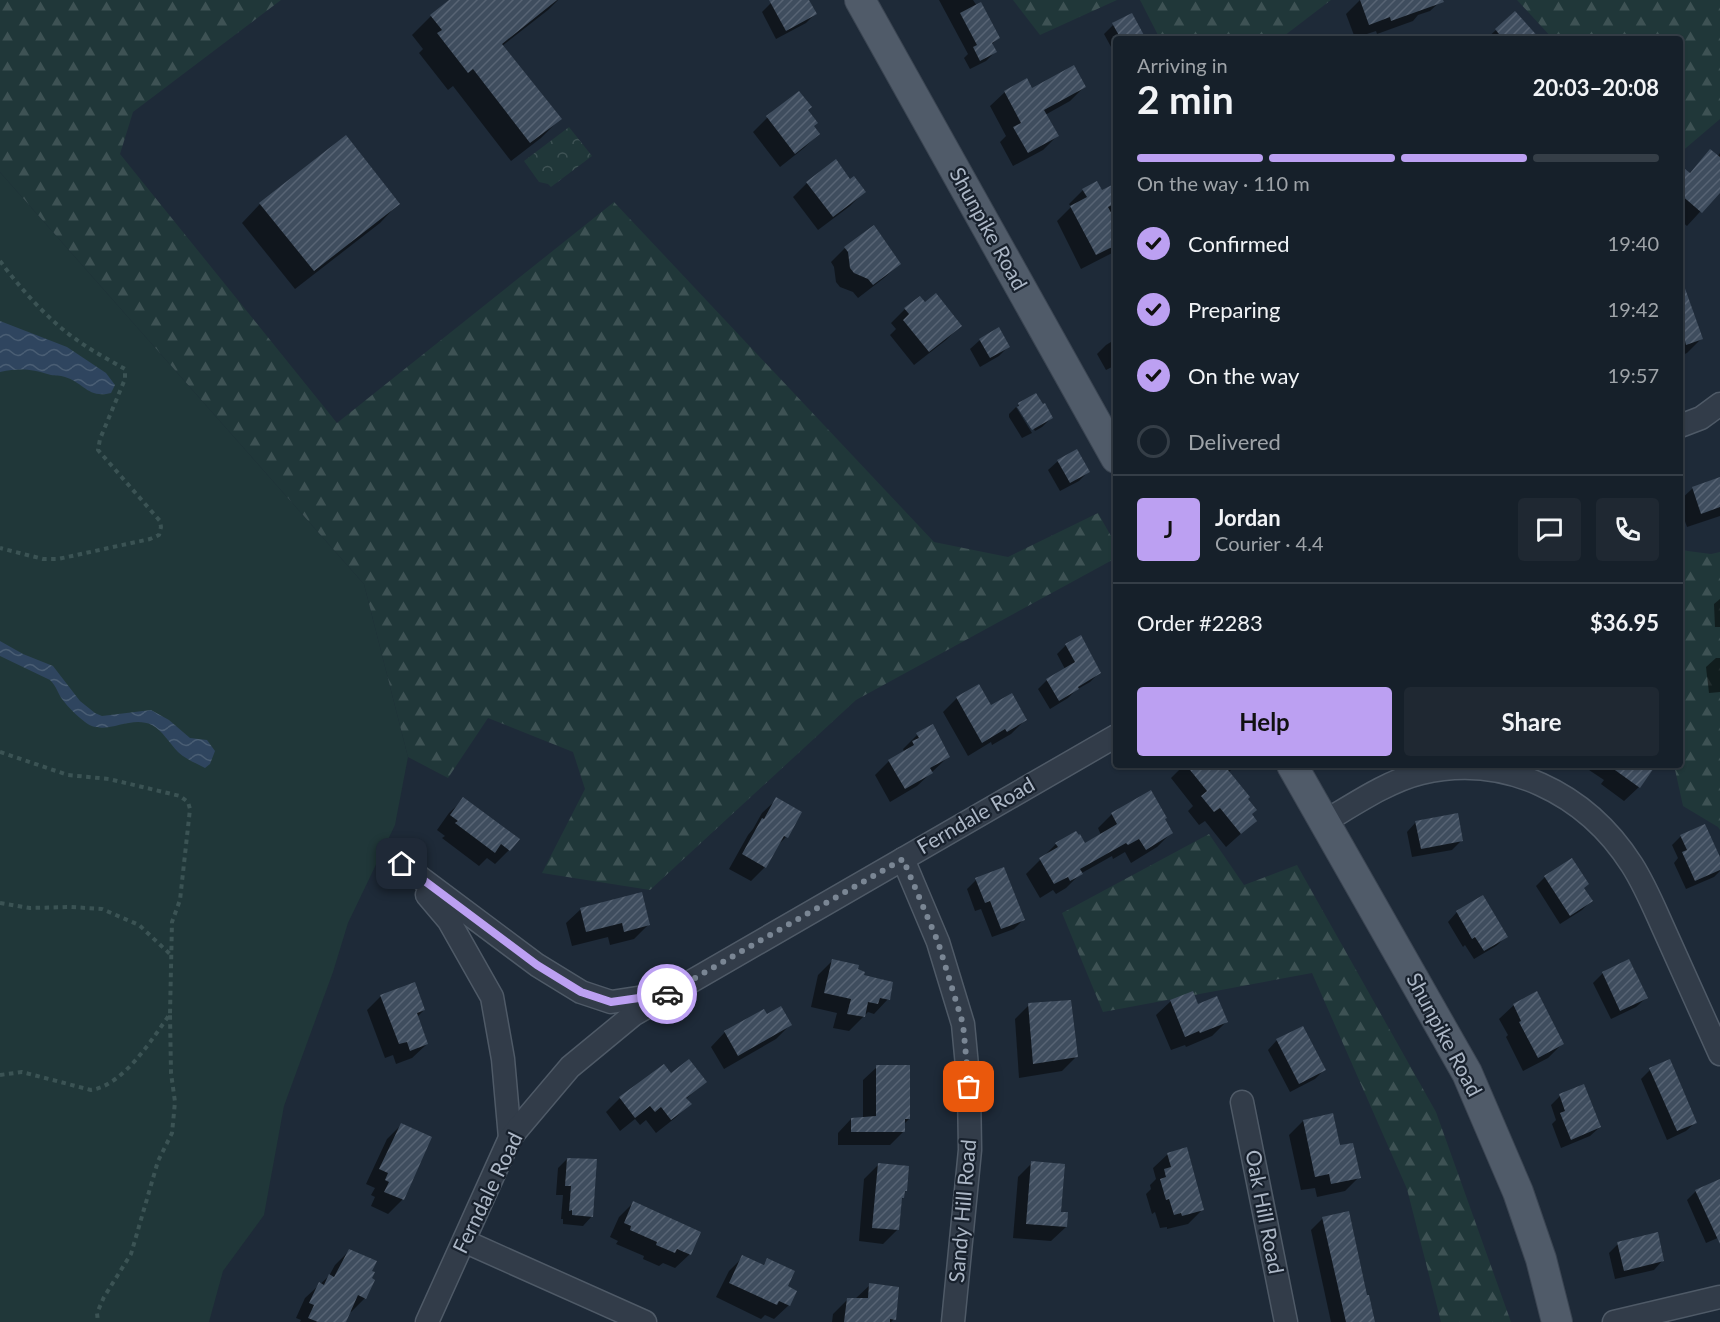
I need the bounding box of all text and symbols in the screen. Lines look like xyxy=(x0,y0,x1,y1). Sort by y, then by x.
text: Arriving in xyxy=(1137,53,1228,77)
text: 20:03–20:08 xyxy=(1533,74,1659,101)
text: 2 min xyxy=(1137,76,1234,122)
street label: Shunpike Road xyxy=(945,163,1033,294)
text: On the way · 110 m xyxy=(1137,171,1310,195)
icon: check xyxy=(1137,227,1170,260)
text: Confirmed xyxy=(1188,230,1290,257)
text: 19:40 xyxy=(1608,231,1659,255)
icon: check xyxy=(1137,293,1170,326)
text: Preparing xyxy=(1188,296,1280,323)
text: 19:42 xyxy=(1608,297,1659,321)
icon: check xyxy=(1137,359,1170,392)
text: On the way xyxy=(1188,362,1299,389)
text: 19:57 xyxy=(1608,363,1659,387)
text: Delivered xyxy=(1188,428,1281,455)
button: chat xyxy=(1518,498,1581,561)
button: phone xyxy=(1596,498,1659,561)
text: Jordan xyxy=(1215,504,1281,531)
text: J xyxy=(1164,516,1173,543)
text: Courier · 4.4 xyxy=(1215,531,1324,555)
text: Order #2283 xyxy=(1137,609,1263,636)
text: $36.95 xyxy=(1590,609,1659,636)
button: Help xyxy=(1137,687,1392,756)
button: Share xyxy=(1404,687,1659,756)
street label: Ferndale Road xyxy=(912,771,1038,858)
pin xyxy=(376,838,427,889)
icon: home xyxy=(385,847,418,880)
courier xyxy=(637,964,697,1024)
street label: Shunpike Road xyxy=(1402,968,1488,1100)
icon: car xyxy=(651,978,684,1011)
pin xyxy=(943,1061,994,1112)
icon: bag xyxy=(952,1070,985,1103)
street label: Ferndale Road xyxy=(447,1128,527,1257)
street label: Sandy Hill Road xyxy=(943,1138,980,1284)
street label: Oak Hill Road xyxy=(1241,1148,1290,1276)

